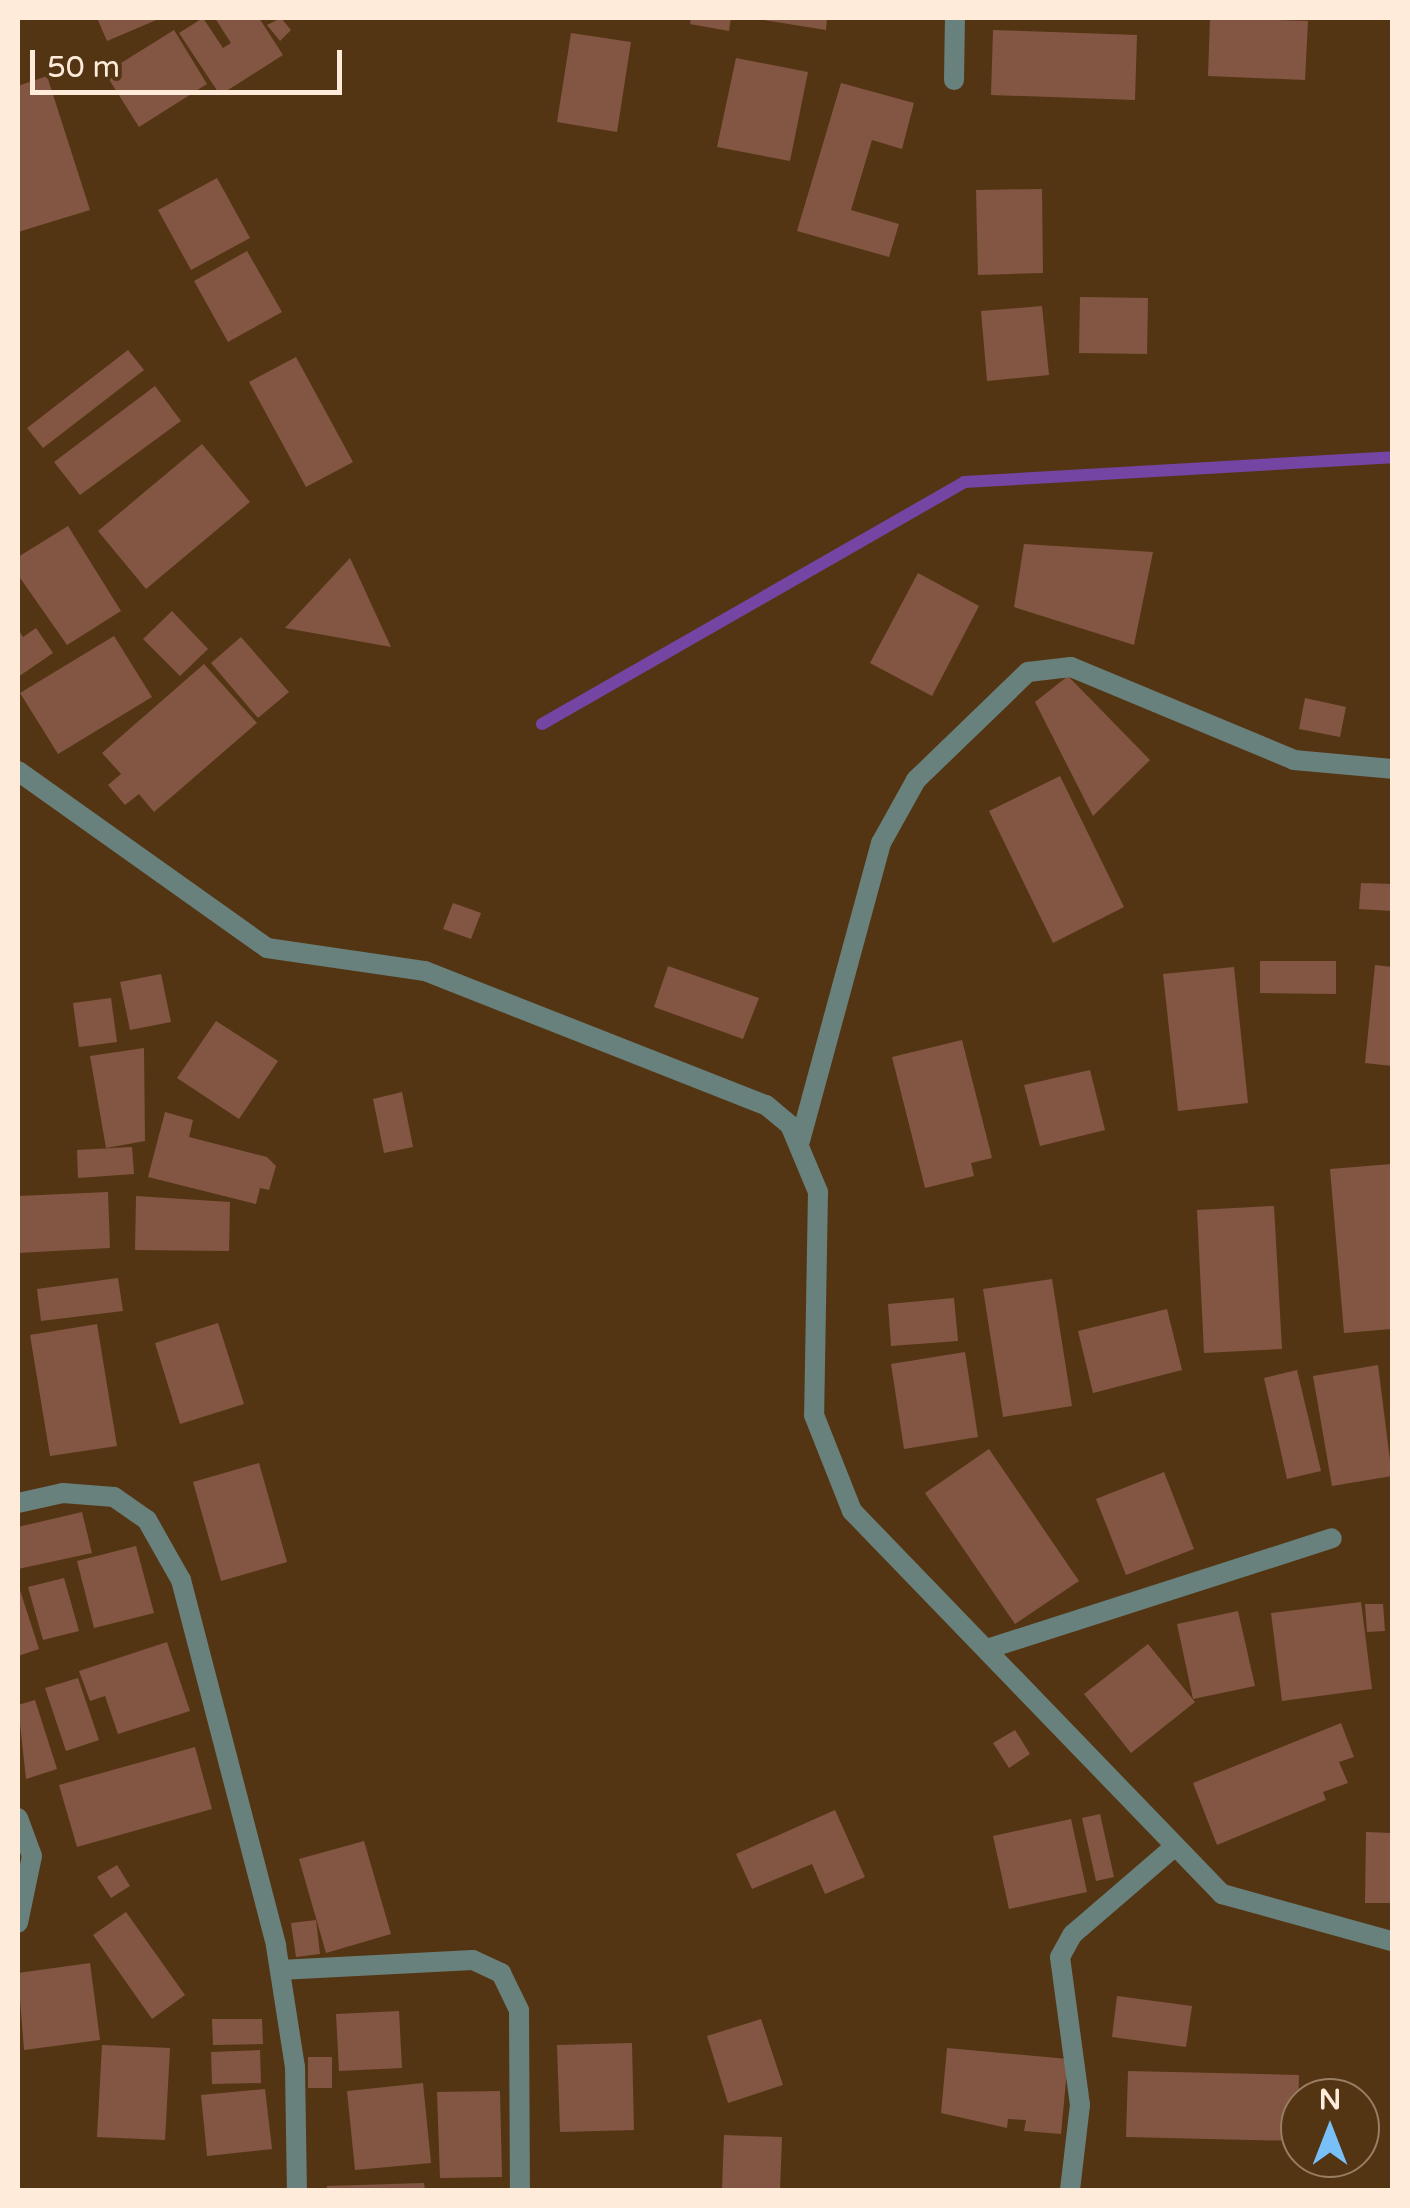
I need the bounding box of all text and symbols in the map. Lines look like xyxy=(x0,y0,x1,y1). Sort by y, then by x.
scale bar xyxy=(35,30,348,92)
text: 50 m xyxy=(47,49,120,86)
north arrow xyxy=(1280,2078,1380,2178)
text: N xyxy=(1319,2083,1341,2117)

